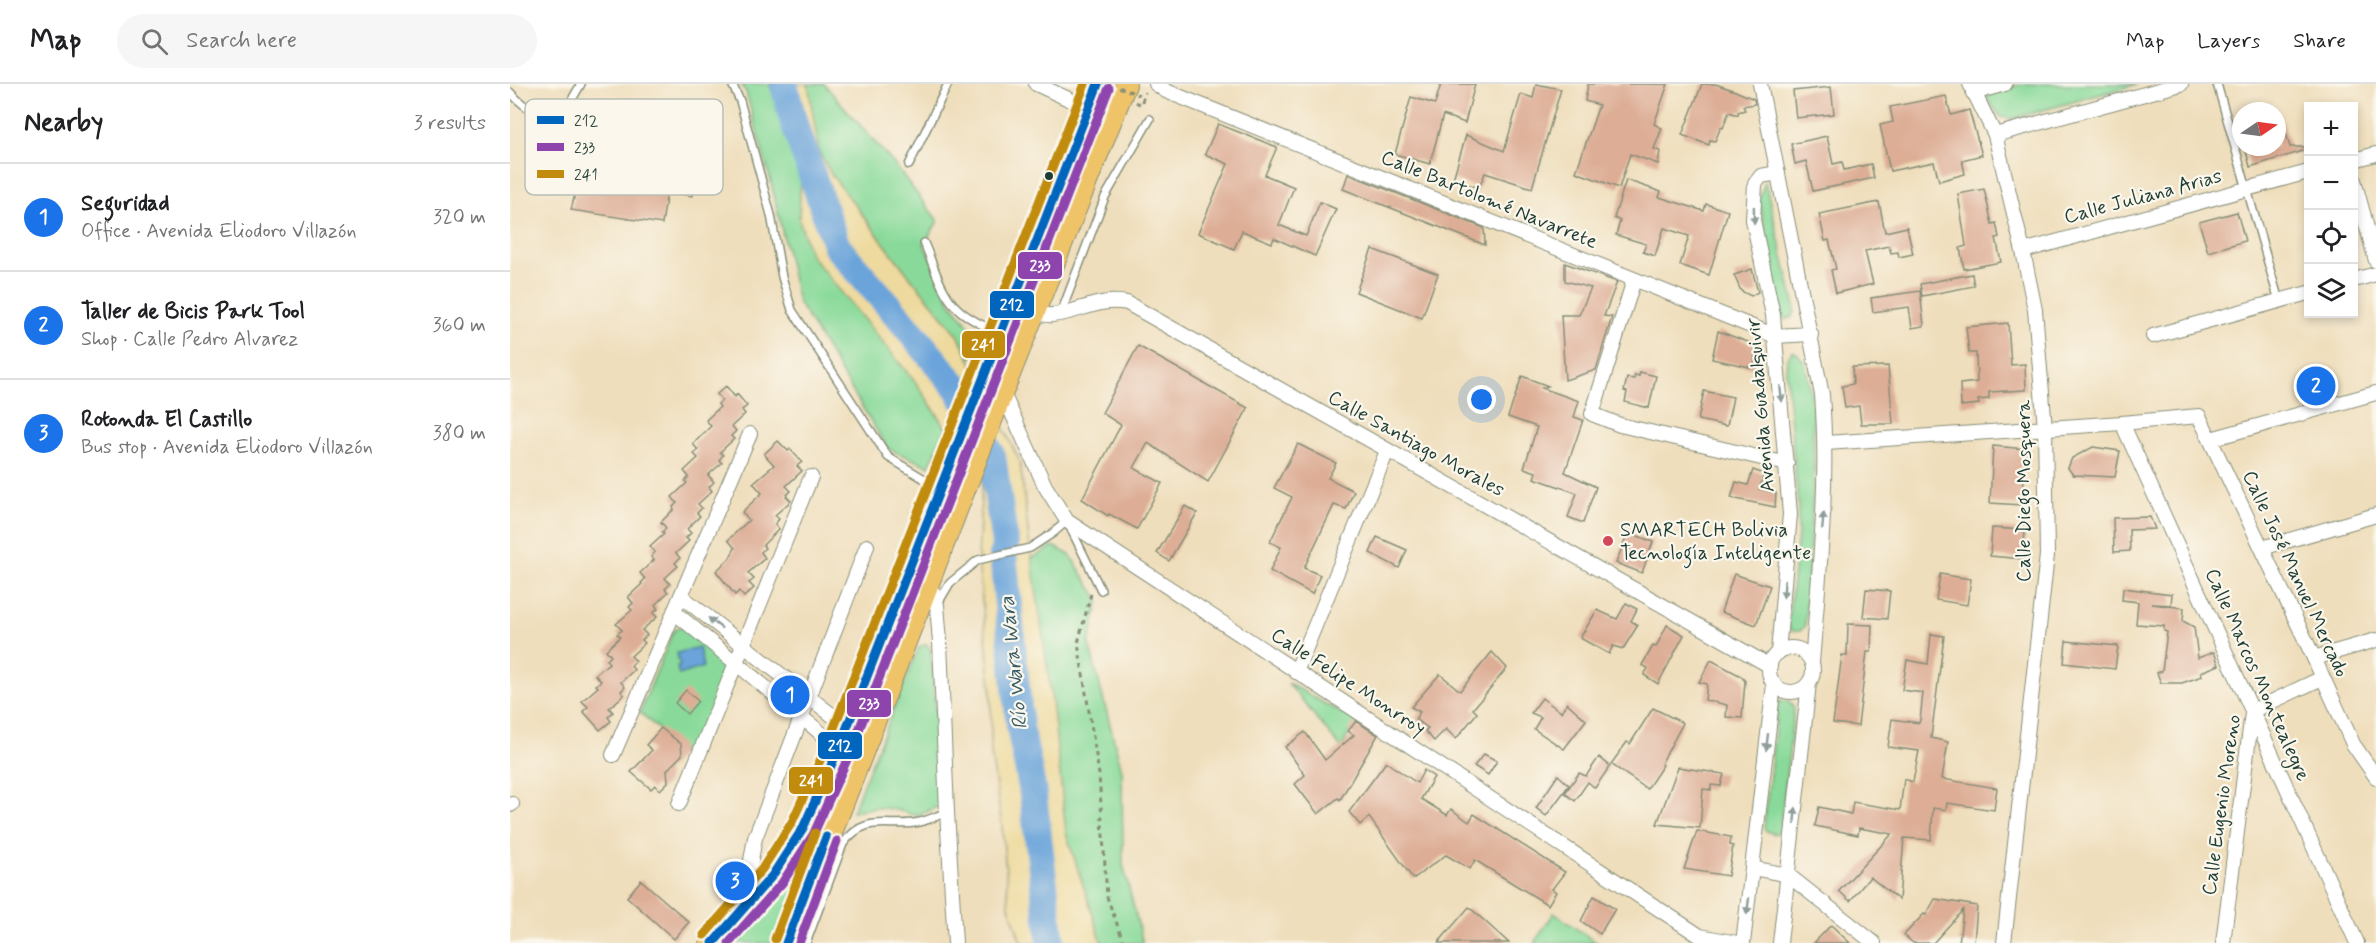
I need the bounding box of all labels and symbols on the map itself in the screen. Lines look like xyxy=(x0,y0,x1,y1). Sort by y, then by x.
legend xyxy=(525,99,723,195)
north arrow xyxy=(2232,102,2286,156)
text: 212 xyxy=(574,111,599,132)
text: 233 xyxy=(574,138,596,159)
street label: Calle Bartolomé Navarrete xyxy=(1377,144,1601,256)
street label: Calle Juliana Arias xyxy=(2061,163,2225,231)
text: 241 xyxy=(574,165,598,186)
unlabelled marker xyxy=(1043,170,1055,182)
one-way arrow xyxy=(1749,205,1759,224)
line badge: 233 xyxy=(1017,251,1063,280)
text: 233 xyxy=(1029,256,1051,277)
line badge: 212 xyxy=(989,290,1035,319)
text: 212 xyxy=(1000,295,1025,316)
street label: Avenida Guadalquivir xyxy=(1740,316,1782,493)
line badge: 241 xyxy=(961,330,1006,359)
text: 241 xyxy=(971,335,995,356)
pin: 2 xyxy=(2296,364,2336,408)
street label: Calle Santiago Morales xyxy=(1323,384,1509,504)
your location xyxy=(1467,385,1496,414)
one-way arrow xyxy=(1776,385,1786,404)
street label: Calle Diego Mosquera xyxy=(2011,399,2040,582)
street label: Calle José Manuel Mercado xyxy=(2235,466,2355,682)
one-way arrow xyxy=(1819,511,1828,530)
place label: SMARTECH Bolivia Tecnología Inteligente xyxy=(1620,517,1811,569)
marker: SMARTECH Bolivia Tecnología Inteligente xyxy=(1601,534,1615,548)
street label: Calle Marcos Montealegre xyxy=(2197,564,2316,786)
one-way arrow xyxy=(1779,579,1789,598)
water label: Río Wara Wara xyxy=(993,595,1035,731)
one-way arrow xyxy=(708,618,723,630)
street label: Calle Felipe Monrroy xyxy=(1265,622,1431,742)
pin: 1 xyxy=(770,672,810,718)
line badge: 233 xyxy=(846,689,892,718)
text: 233 xyxy=(858,694,880,715)
street label: Calle Eugenio Moreno xyxy=(2196,713,2248,897)
line badge: 212 xyxy=(817,731,863,760)
one-way arrow xyxy=(1762,732,1772,751)
text: 212 xyxy=(828,736,853,757)
line badge: 241 xyxy=(788,766,834,795)
text: 241 xyxy=(799,771,823,792)
one-way arrow xyxy=(1790,807,1799,826)
pin: 3 xyxy=(716,858,754,904)
one-way arrow xyxy=(1743,896,1753,915)

